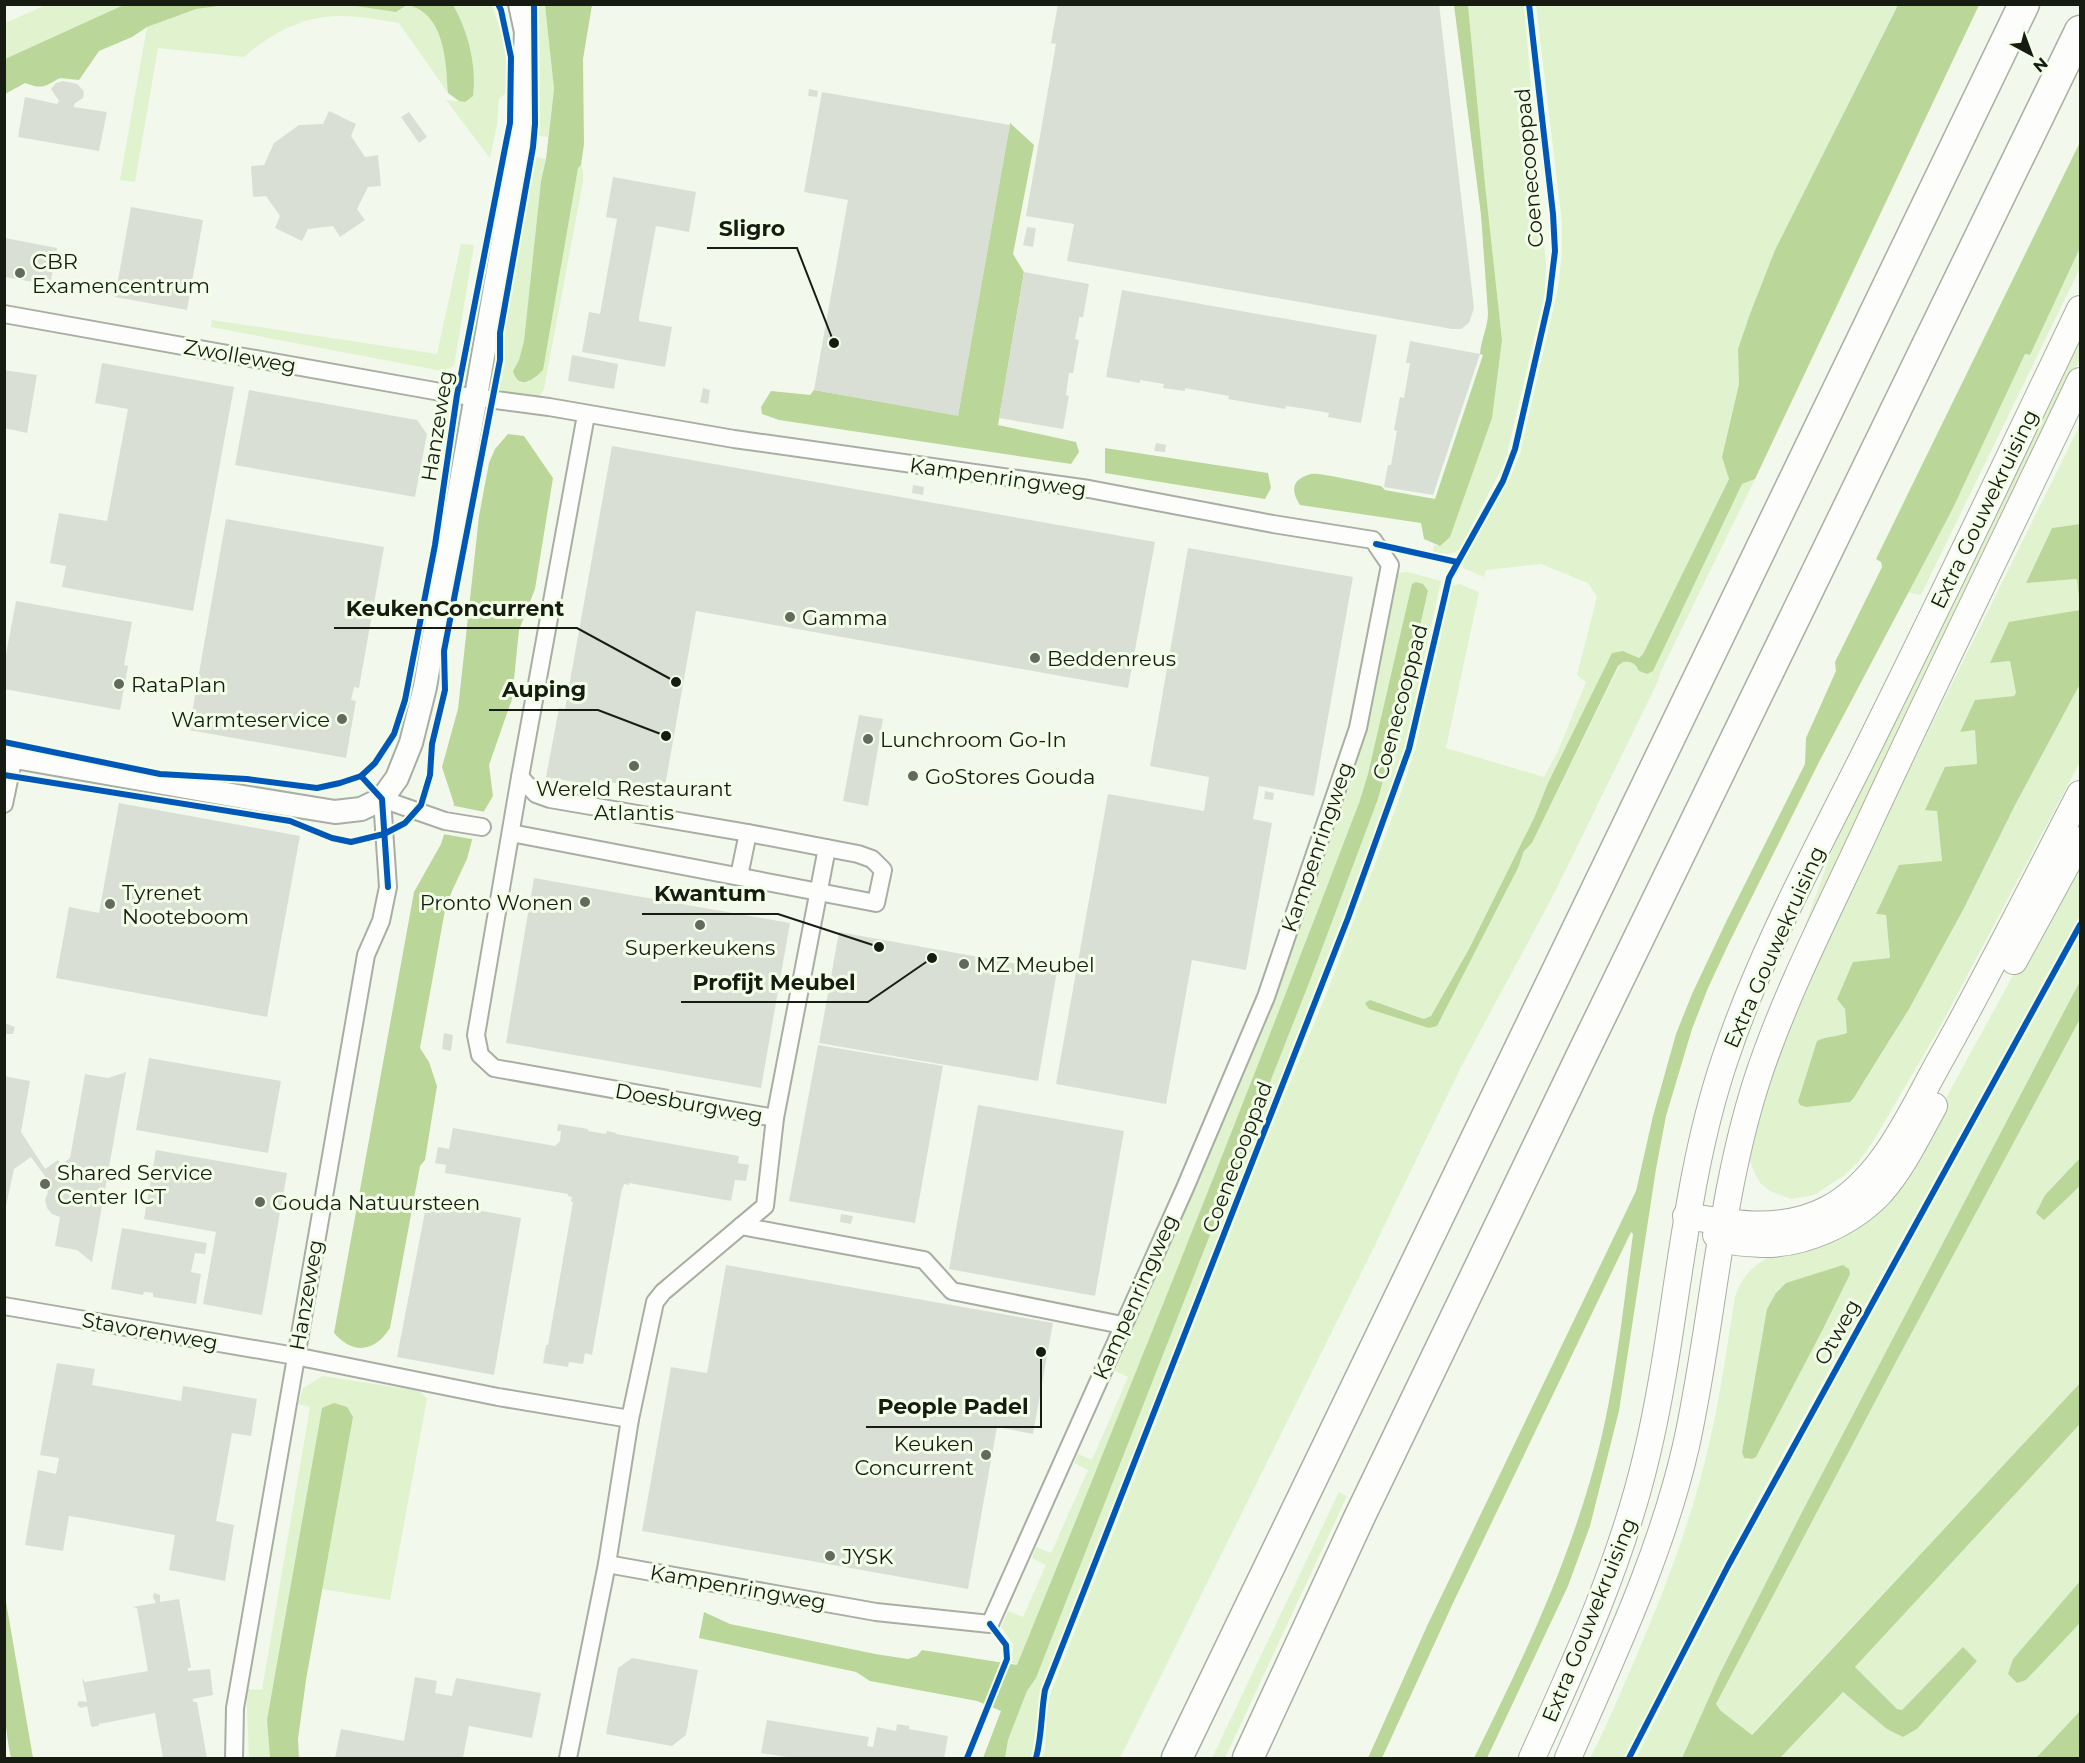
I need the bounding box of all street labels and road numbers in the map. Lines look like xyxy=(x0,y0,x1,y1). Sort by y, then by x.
street label: Coenecooppad xyxy=(1510,87,1548,249)
street label: Zwolleweg xyxy=(182,334,298,378)
street label: Hanzeweg xyxy=(416,369,458,483)
street label: Extra Gouwekruising xyxy=(1925,405,2043,613)
street label: Kampenringweg xyxy=(908,452,1088,502)
street label: Coenecooppad xyxy=(1367,621,1433,783)
street label: Kampenringweg xyxy=(1276,759,1358,935)
street label: Extra Gouwekruising xyxy=(1718,842,1830,1052)
street label: Doesburgweg xyxy=(613,1078,765,1128)
street label: Coenecooppad xyxy=(1197,1078,1277,1236)
street label: Kampenringweg xyxy=(1087,1211,1183,1383)
street label: Hanzeweg xyxy=(284,1238,328,1352)
street label: Otweg xyxy=(1809,1295,1865,1369)
street label: Stavorenweg xyxy=(80,1307,220,1355)
street label: Extra Gouwekruising xyxy=(1537,1514,1641,1726)
street label: Kampenringweg xyxy=(648,1559,828,1615)

